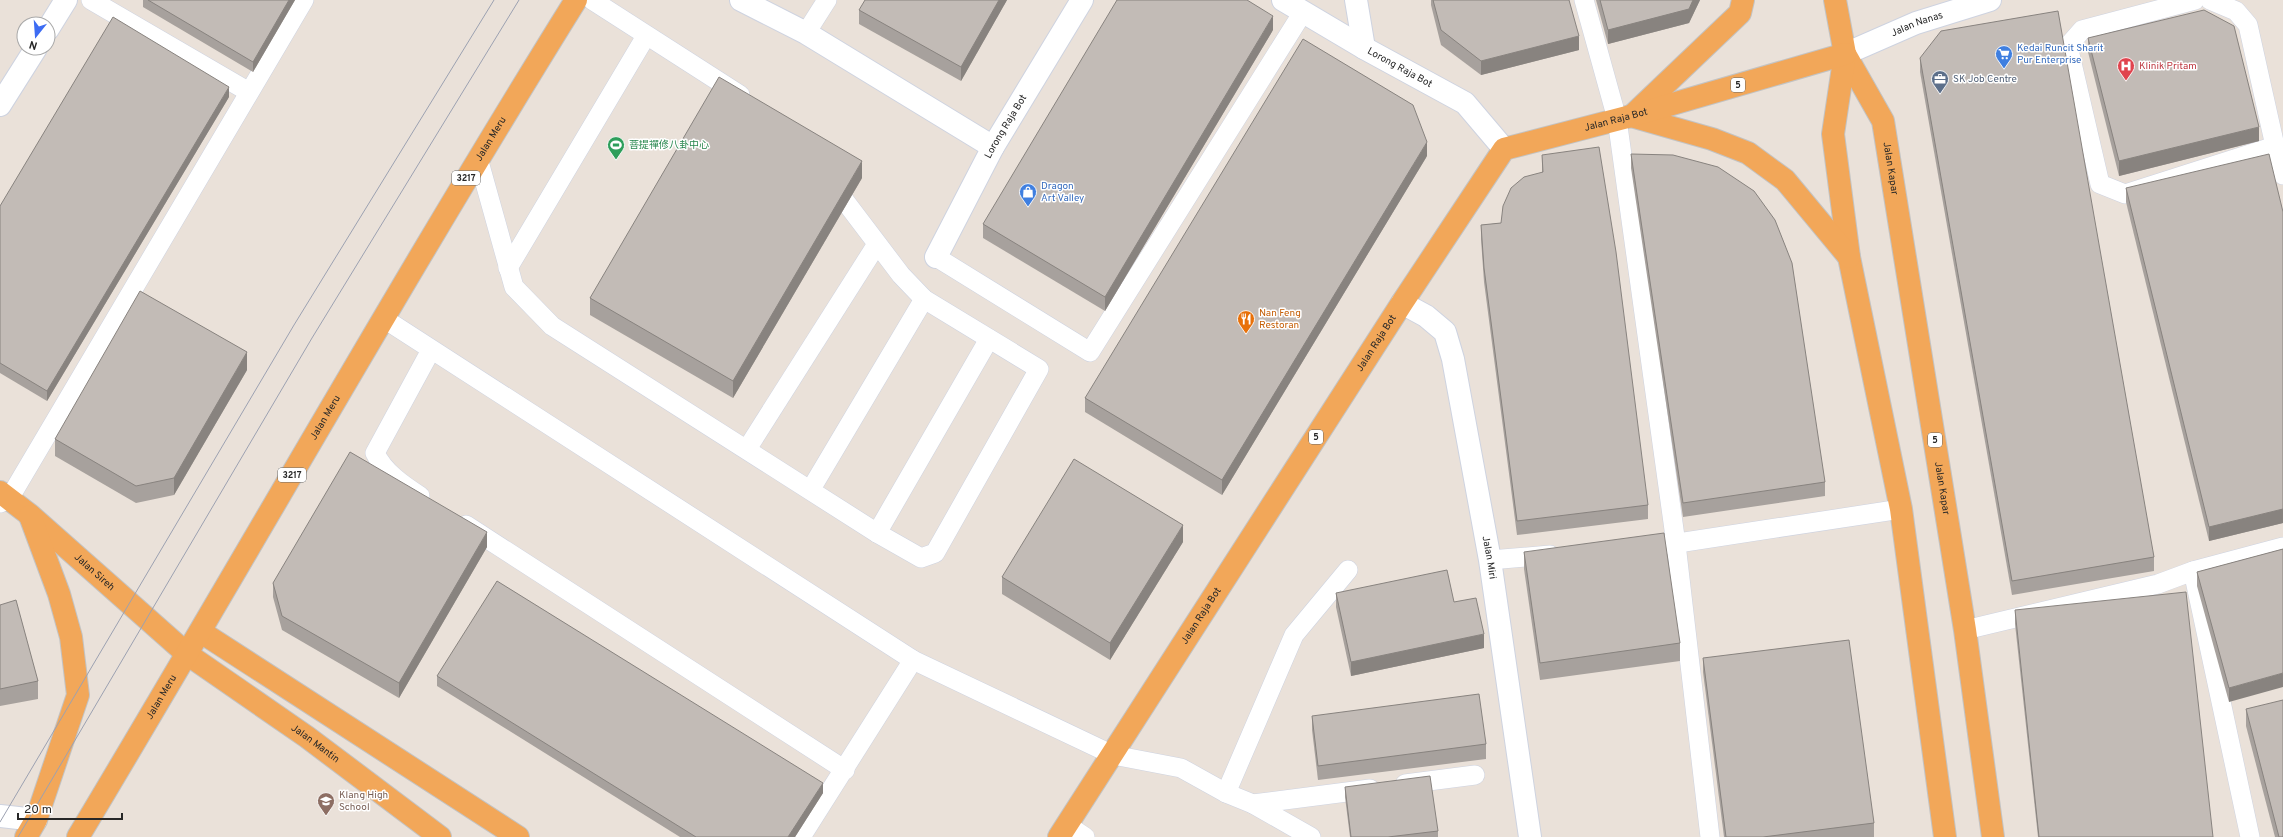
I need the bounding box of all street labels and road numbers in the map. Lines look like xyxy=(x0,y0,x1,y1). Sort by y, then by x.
street label: Jalan Nanas xyxy=(1889,8,1945,40)
street label: Lorong Raja Bot xyxy=(1365,45,1435,91)
road number: 5 xyxy=(1731,78,1745,92)
street label: Lorong Raja Bot xyxy=(982,92,1030,161)
street label: Jalan Raja Bot xyxy=(1583,105,1649,134)
street label: Jalan Meru xyxy=(472,114,509,164)
street label: Jalan Kapar xyxy=(1880,141,1901,196)
road number: 3217 xyxy=(452,171,480,185)
street label: Jalan Raja Bot xyxy=(1353,312,1399,374)
street label: Jalan Meru xyxy=(307,393,343,442)
road number: 5 xyxy=(1309,430,1323,444)
road number: 5 xyxy=(1928,433,1942,447)
street label: Jalan Kapar xyxy=(1931,461,1953,516)
road number: 3217 xyxy=(278,468,306,482)
street label: Jalan Miri xyxy=(1479,535,1499,580)
street label: Jalan Sireh xyxy=(72,551,118,594)
street label: Jalan Raja Bot xyxy=(1178,585,1224,647)
street label: Jalan Meru xyxy=(143,672,180,722)
street label: Jalan Mantin xyxy=(289,721,342,766)

